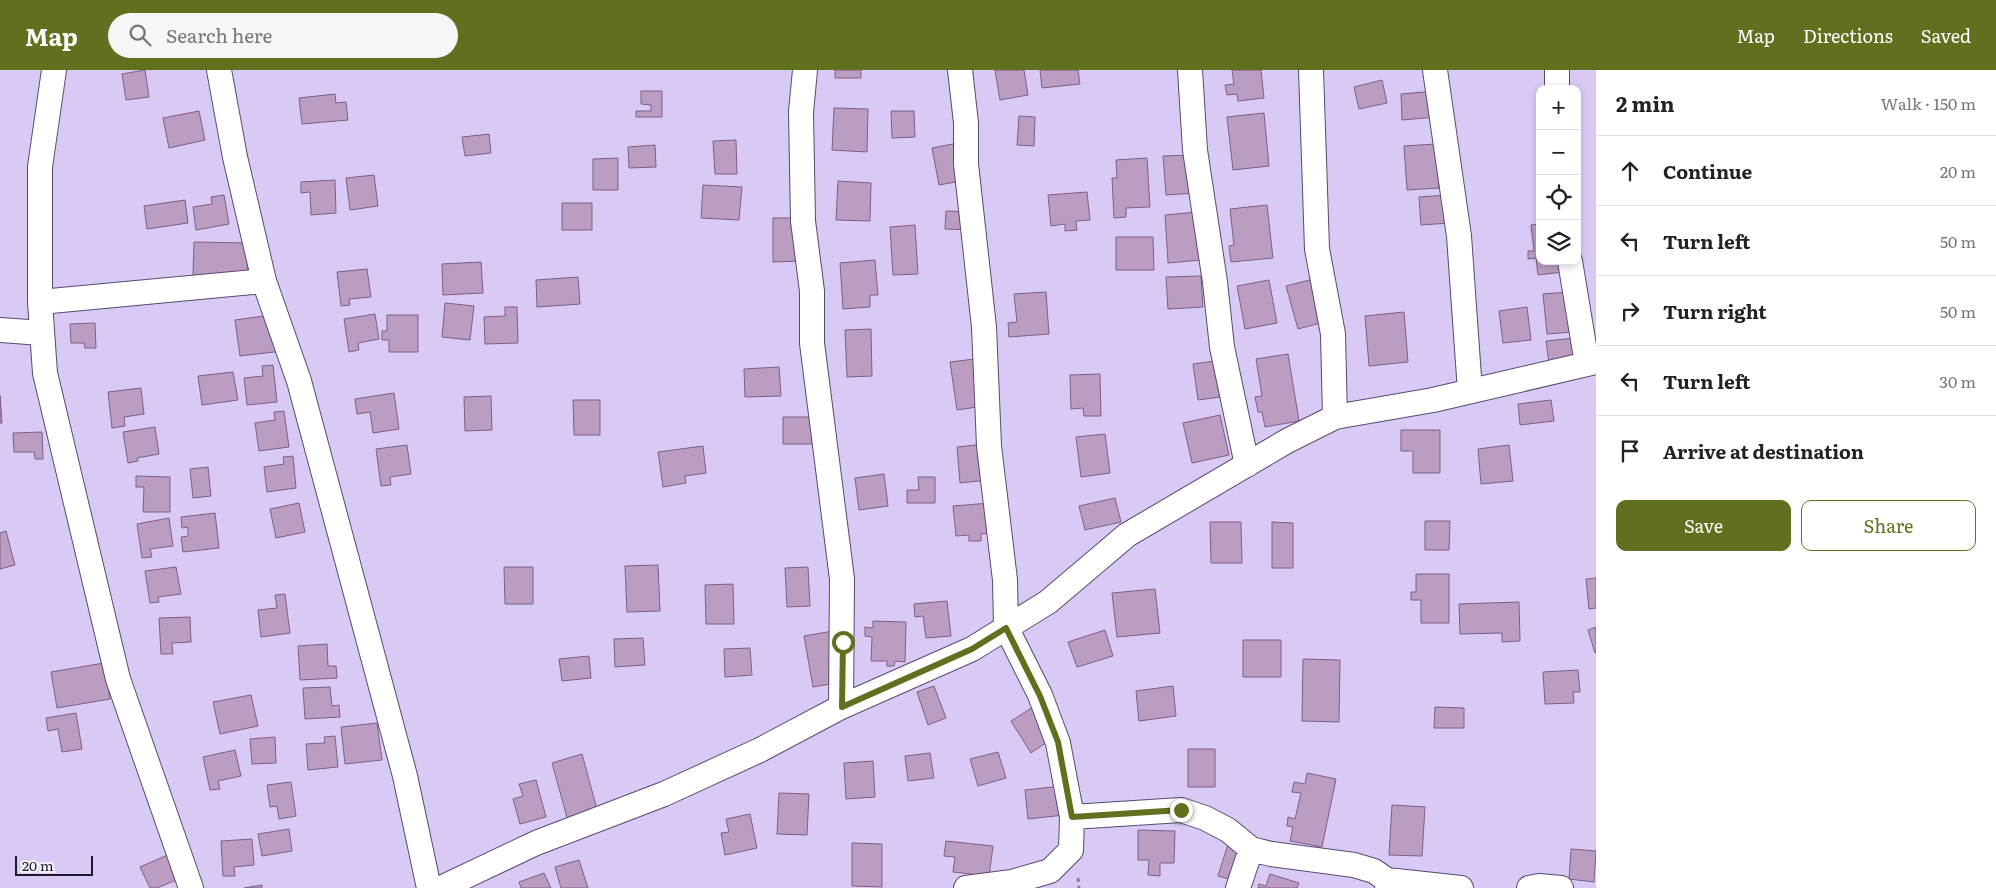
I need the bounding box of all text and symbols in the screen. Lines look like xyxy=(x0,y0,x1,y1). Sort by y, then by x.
search box xyxy=(108,13,458,58)
text: Map xyxy=(25,18,78,53)
icon: search xyxy=(126,21,154,49)
text: Search here xyxy=(166,21,272,49)
text: Map xyxy=(1737,22,1775,49)
text: Directions xyxy=(1803,22,1893,49)
text: Saved xyxy=(1921,22,1971,49)
map controls xyxy=(1536,85,1581,265)
button: + xyxy=(1536,85,1581,130)
text: 2 min xyxy=(1616,87,1675,118)
text: Walk · 150 m xyxy=(1881,91,1976,115)
button: − xyxy=(1536,130,1581,175)
icon: ahead xyxy=(1616,157,1644,185)
text: Continue xyxy=(1663,157,1752,185)
text: 20 m xyxy=(1940,159,1976,183)
button: locate xyxy=(1536,175,1581,220)
button: layers xyxy=(1536,220,1581,265)
icon: left xyxy=(1616,227,1644,255)
text: Turn left xyxy=(1663,227,1750,255)
text: 50 m xyxy=(1940,229,1976,253)
icon: right xyxy=(1616,297,1644,325)
text: Turn right xyxy=(1663,297,1767,325)
text: 50 m xyxy=(1940,299,1976,323)
icon: left xyxy=(1616,367,1644,395)
text: Turn left xyxy=(1663,367,1750,395)
text: 30 m xyxy=(1939,369,1976,393)
icon: arrive xyxy=(1616,437,1644,465)
text: Arrive at destination xyxy=(1663,437,1864,465)
button: Save xyxy=(1616,500,1791,551)
button: Share xyxy=(1801,500,1976,551)
route start xyxy=(832,631,855,654)
route end xyxy=(1170,799,1193,822)
scale bar xyxy=(15,853,92,876)
text: 20 m xyxy=(22,855,54,875)

